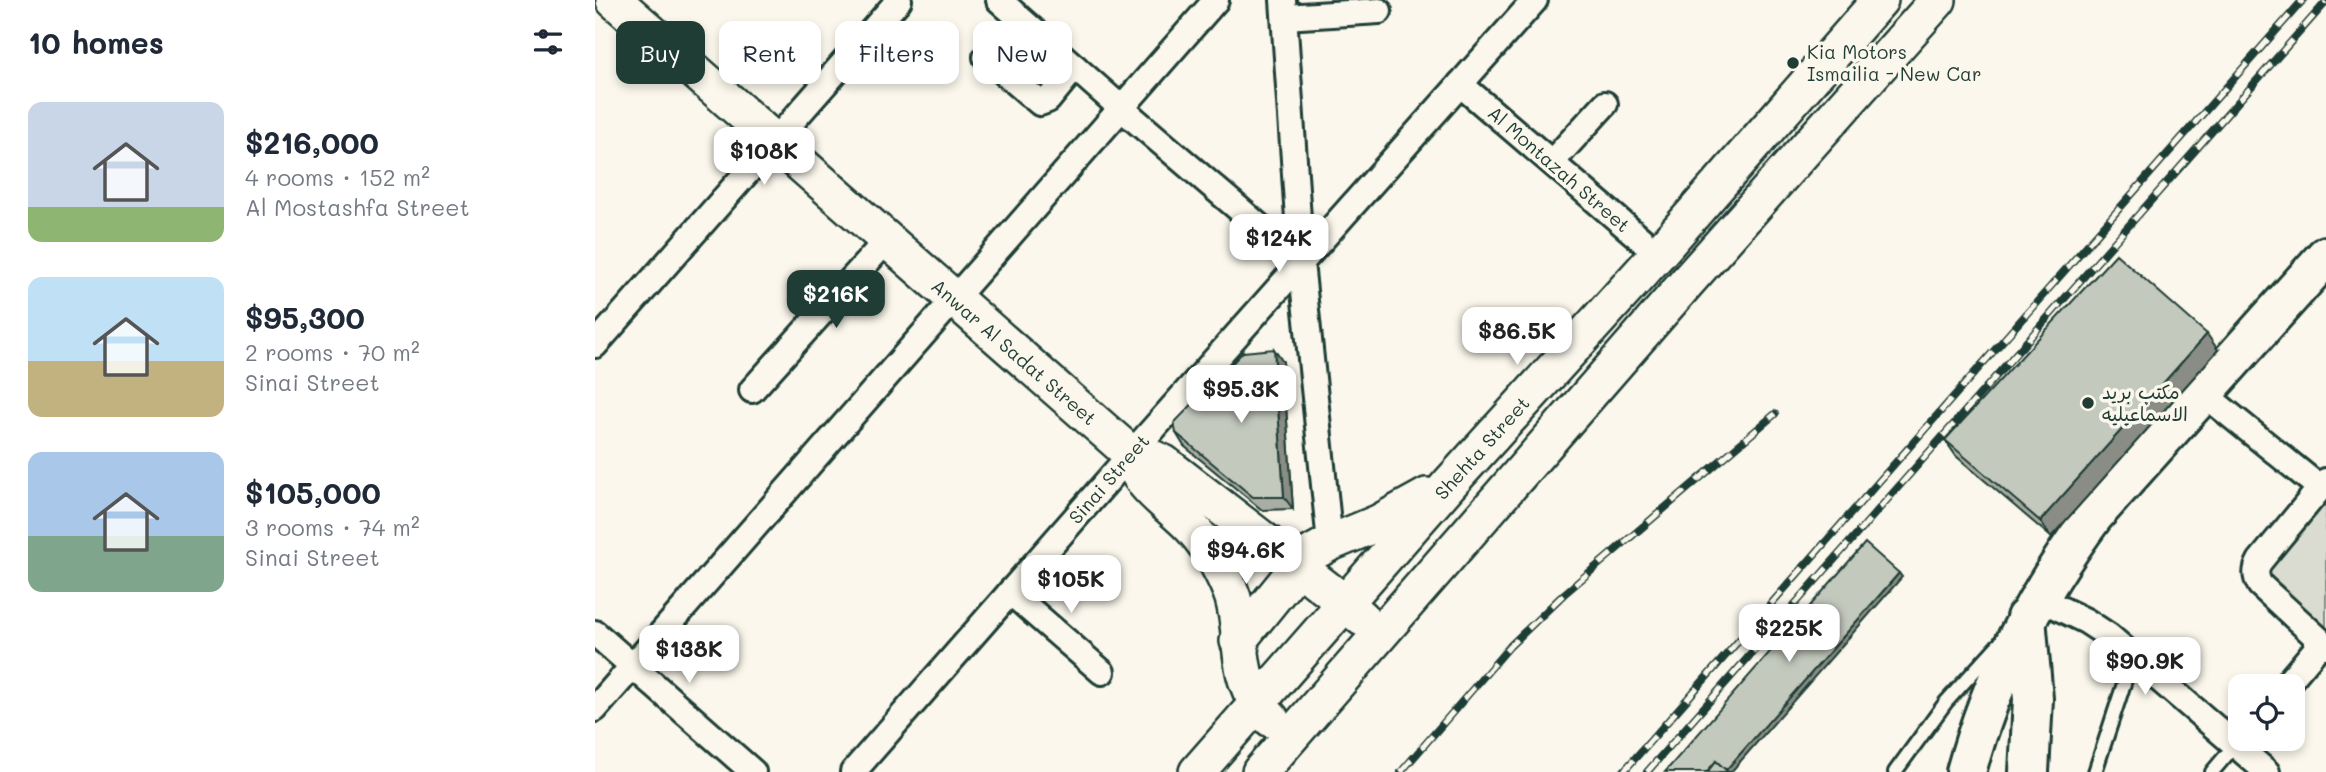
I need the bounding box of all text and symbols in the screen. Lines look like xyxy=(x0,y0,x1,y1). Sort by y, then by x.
chip: Buy xyxy=(616,21,705,84)
chip: Rent xyxy=(719,21,821,84)
chip: Filters xyxy=(835,21,959,84)
chip: New xyxy=(973,21,1072,84)
text: 10 homes xyxy=(28,22,164,62)
icon: filters xyxy=(529,23,567,61)
place label: Kia Motors Ismailia - New Car xyxy=(1807,39,1982,86)
marker: Kia Motors Ismailia - New Car xyxy=(1785,55,1801,71)
street label: Al Montazah Street xyxy=(1483,100,1636,237)
text: $216,000 xyxy=(245,122,379,162)
pin: $108K xyxy=(715,128,813,187)
icon: home xyxy=(84,130,168,214)
text: $108K xyxy=(730,135,798,165)
text: 4 rooms · 152 m² xyxy=(245,162,430,192)
text: Al Mostashfa Street xyxy=(245,192,470,222)
pin: $124K xyxy=(1230,215,1328,274)
text: $124K xyxy=(1246,222,1312,252)
pin: $216K xyxy=(787,270,885,330)
street label: Anwar Al Sadat Street xyxy=(926,273,1102,430)
text: $216K xyxy=(803,278,869,308)
text: $95,300 xyxy=(245,297,365,337)
icon: home xyxy=(84,305,168,389)
pin: $86.5K xyxy=(1460,308,1574,367)
text: $86.5K xyxy=(1478,315,1556,345)
text: 2 rooms · 70 m² xyxy=(245,337,420,367)
pin: $95.3K xyxy=(1184,366,1298,425)
text: Sinai Street xyxy=(245,367,380,397)
text: $95.3K xyxy=(1202,373,1280,403)
place label: مكتب بريد الاسماعيليه xyxy=(2102,379,2188,426)
street label: Shehta Street xyxy=(1429,391,1535,505)
marker: مكتب بريد الاسماعيليه xyxy=(2080,395,2096,411)
street label: Sinai Street xyxy=(1063,428,1155,529)
text: $105,000 xyxy=(245,472,381,512)
icon: home xyxy=(84,480,168,564)
text: 3 rooms · 74 m² xyxy=(245,512,420,542)
pin: $94.6K xyxy=(1189,526,1303,586)
text: $94.6K xyxy=(1207,534,1285,564)
text: Sinai Street xyxy=(245,542,380,572)
pin: $105K xyxy=(1022,556,1120,615)
text: $105K xyxy=(1037,563,1105,593)
pin: $225K xyxy=(1740,604,1838,664)
text: $225K xyxy=(1755,612,1823,642)
pin: $138K xyxy=(640,626,738,685)
text: $138K xyxy=(655,633,723,663)
pin: $90.9K xyxy=(2088,638,2202,697)
text: $90.9K xyxy=(2106,645,2184,675)
map controls xyxy=(2228,674,2305,751)
button: locate xyxy=(2228,674,2305,751)

